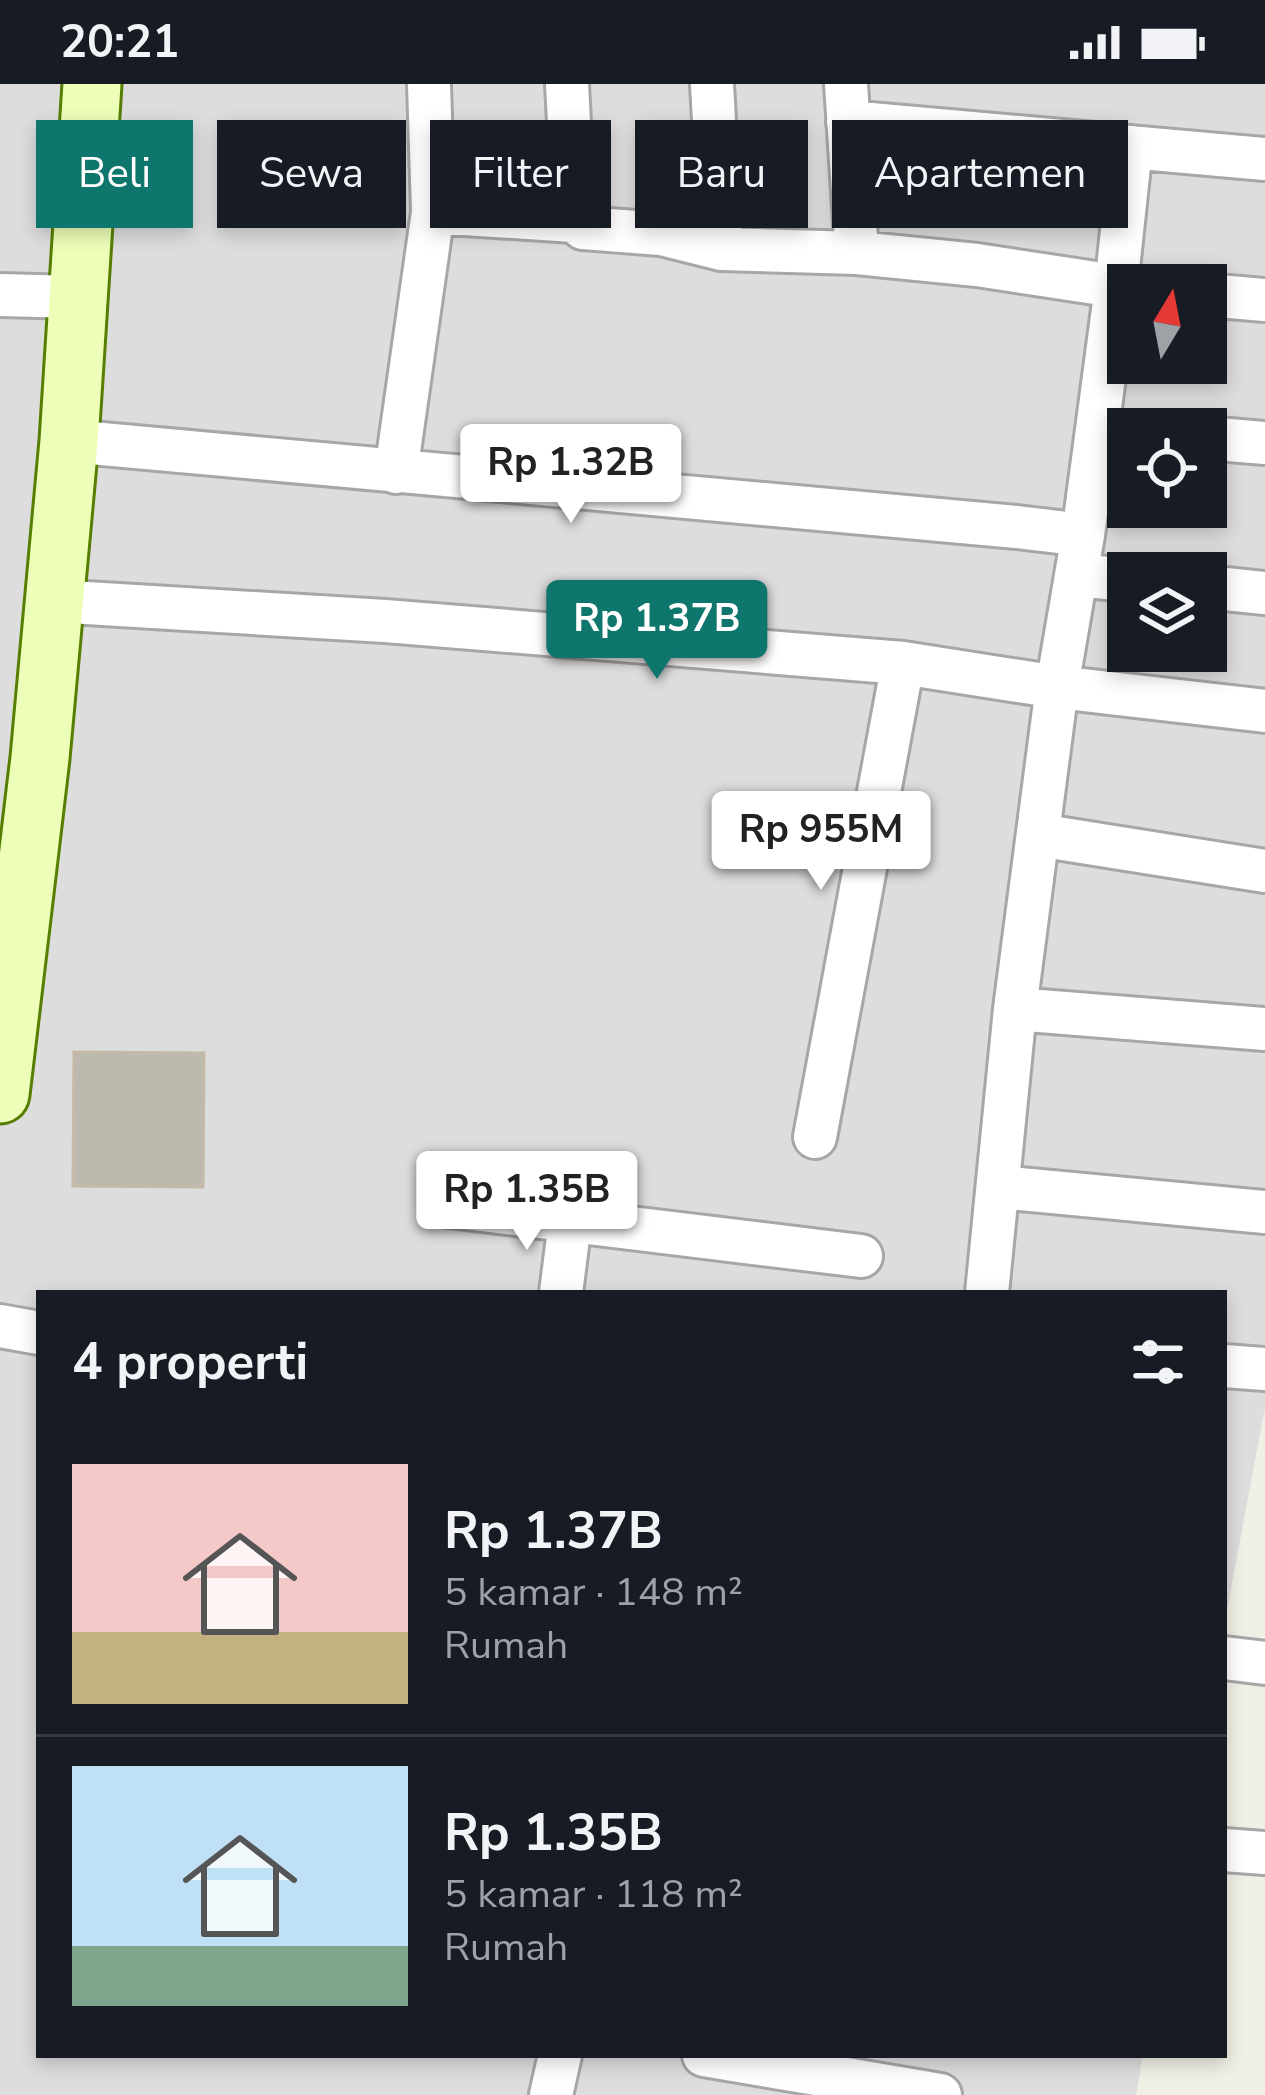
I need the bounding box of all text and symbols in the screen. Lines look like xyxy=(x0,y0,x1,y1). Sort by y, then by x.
text: 20:21 xyxy=(60,12,179,73)
chip: Beli xyxy=(36,120,193,228)
chip: Sewa xyxy=(217,120,406,228)
chip: Filter xyxy=(430,120,611,228)
chip: Baru xyxy=(635,120,808,228)
chip: Apartemen xyxy=(832,120,1128,228)
north arrow xyxy=(1107,264,1227,384)
map controls xyxy=(1107,264,1227,672)
button: locate xyxy=(1107,408,1227,528)
pin: Rp 1.32B xyxy=(447,424,695,526)
text: Rp 1.32B xyxy=(487,436,655,489)
button: layers xyxy=(1107,552,1227,672)
pin: Rp 1.37B xyxy=(533,580,781,682)
text: Rp 1.37B xyxy=(573,592,741,645)
pin: Rp 955M xyxy=(710,791,932,893)
text: Rp 955M xyxy=(739,803,903,856)
pin: Rp 1.35B xyxy=(403,1151,651,1253)
text: Rp 1.35B xyxy=(443,1163,611,1216)
text: 4 properti xyxy=(72,1327,308,1397)
icon: filters xyxy=(1125,1329,1191,1395)
text: Rp 1.37B xyxy=(444,1496,663,1566)
icon: home xyxy=(168,1512,312,1656)
text: 5 kamar · 148 m² xyxy=(444,1566,743,1619)
text: Rumah xyxy=(444,1619,568,1672)
text: Rp 1.35B xyxy=(444,1798,663,1868)
icon: home xyxy=(168,1814,312,1958)
text: 5 kamar · 118 m² xyxy=(444,1868,743,1921)
text: Rumah xyxy=(444,1921,568,1974)

